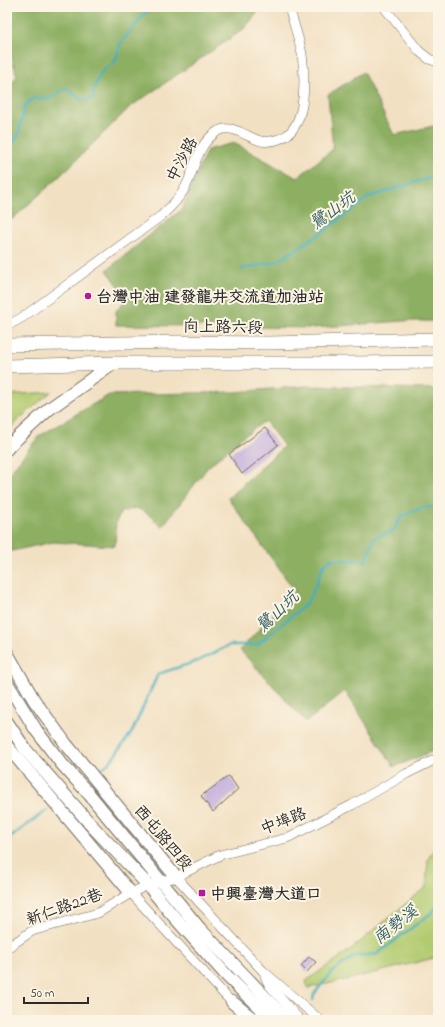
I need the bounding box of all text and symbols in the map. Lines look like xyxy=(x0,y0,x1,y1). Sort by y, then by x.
street label: 中沙路 xyxy=(161,133,205,187)
water label: 鷺山坑 xyxy=(305,185,362,236)
place label: 台灣中油 建發龍井交流道加油站 xyxy=(96,286,324,310)
marker: 台灣中油 建發龍井交流道加油站 xyxy=(83,291,93,301)
street label: 向上路六段 xyxy=(183,315,263,341)
water label: 鷺山坑 xyxy=(251,584,307,639)
street label: 西屯路四段 xyxy=(128,800,197,877)
street label: 中埠路 xyxy=(257,802,310,842)
street label: 新仁路22巷 xyxy=(23,883,106,933)
place label: 中興臺灣大道口 xyxy=(210,883,322,907)
marker: 中興臺灣大道口 xyxy=(197,888,207,898)
water label: 南勢溪 xyxy=(368,899,425,951)
scale bar xyxy=(24,979,88,1005)
text: 50 m xyxy=(30,985,54,1003)

